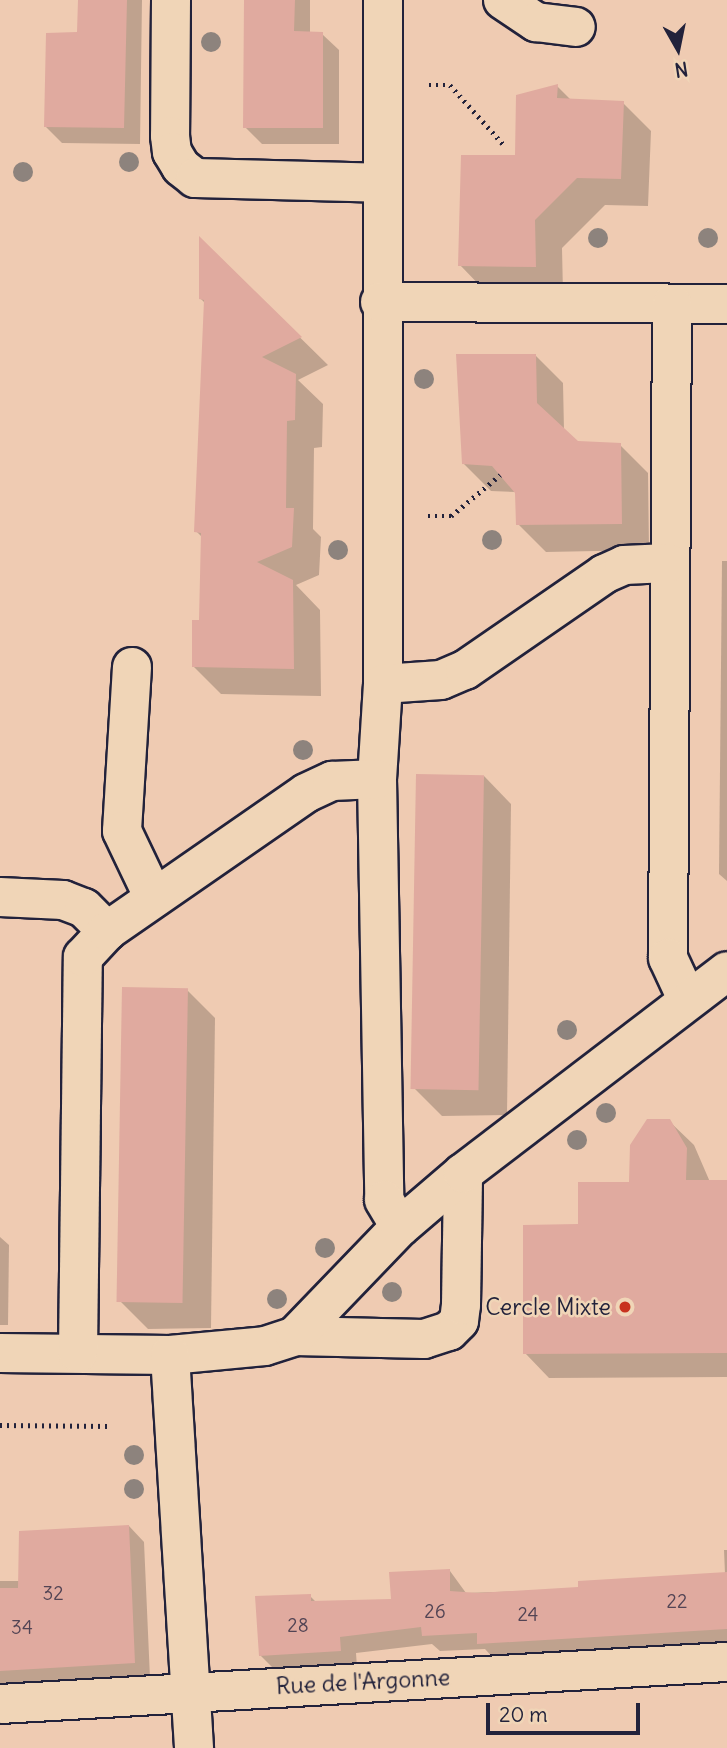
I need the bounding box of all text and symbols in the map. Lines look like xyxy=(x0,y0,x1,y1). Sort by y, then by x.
north arrow xyxy=(643,14,713,84)
text: N xyxy=(673,57,690,83)
place label: Cercle Mixte xyxy=(485,1293,611,1321)
marker: Cercle Mixte xyxy=(617,1299,633,1315)
house number: 32 xyxy=(42,1583,64,1605)
house number: 22 xyxy=(667,1591,687,1613)
house number: 26 xyxy=(424,1601,446,1623)
house number: 24 xyxy=(517,1604,539,1626)
house number: 28 xyxy=(287,1615,309,1637)
house number: 34 xyxy=(11,1617,33,1639)
street label: Rue de l'Argonne xyxy=(275,1664,451,1700)
scale bar xyxy=(489,1688,643,1732)
text: 20 m xyxy=(499,1701,548,1728)

